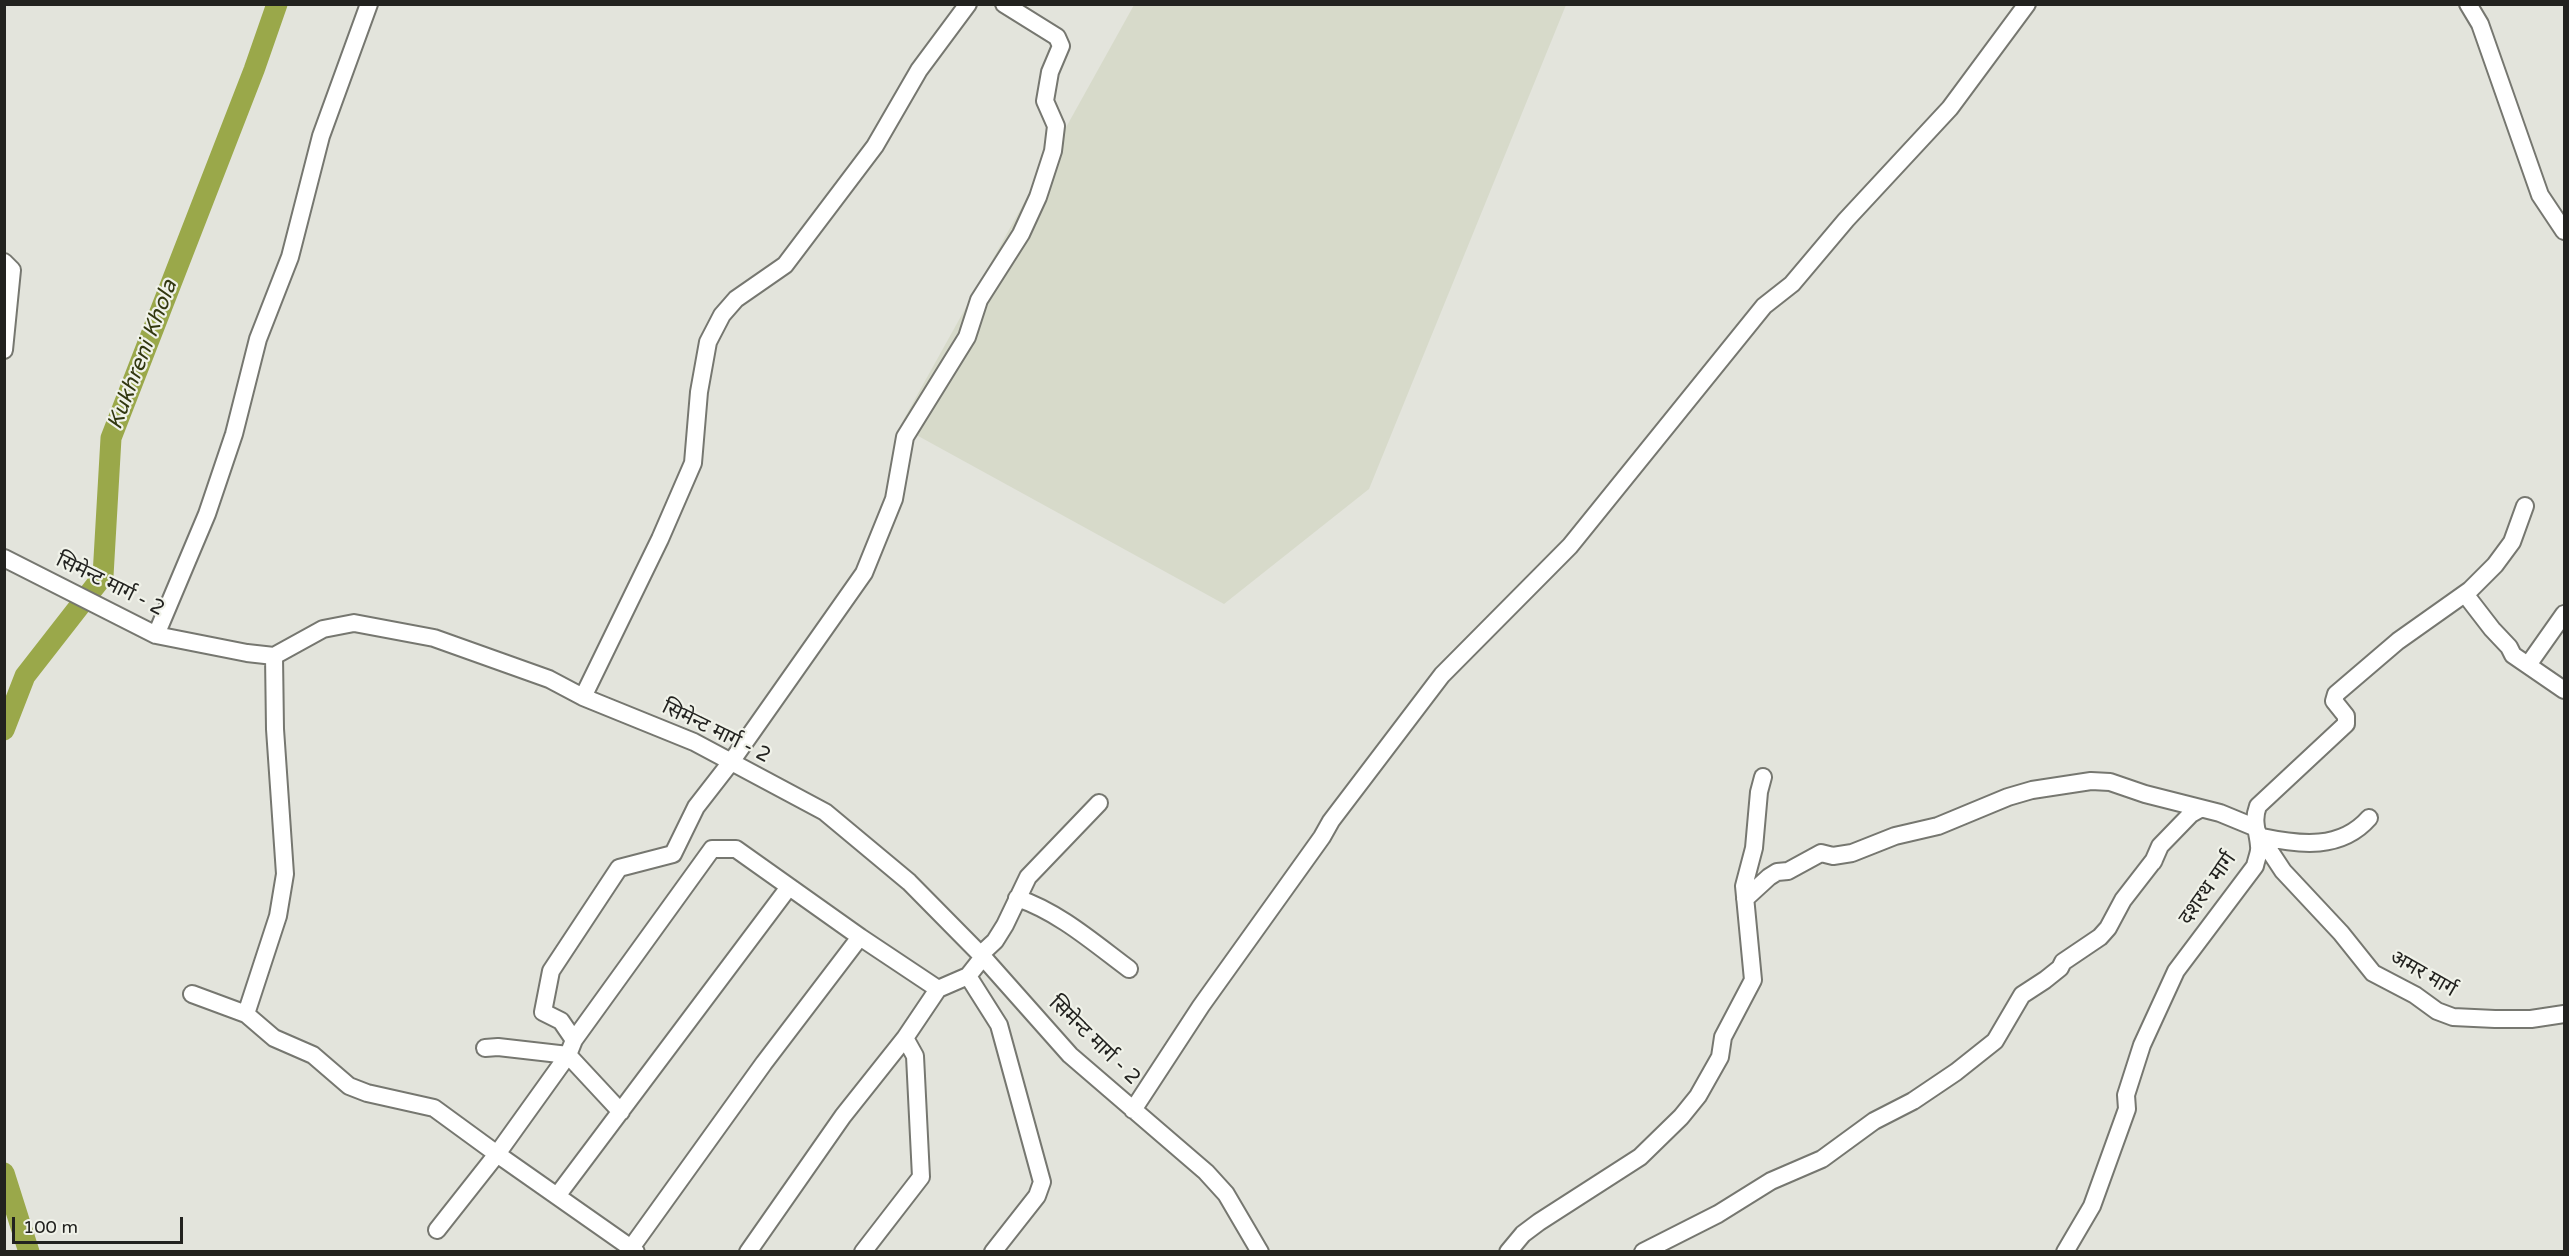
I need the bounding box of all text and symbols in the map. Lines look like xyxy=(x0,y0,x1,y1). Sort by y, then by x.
water label: Kukhreni Khola xyxy=(102,277,184,433)
street label: सिमेन्ट मार्ग - 2 xyxy=(52,548,168,622)
street label: सिमेन्ट मार्ग - 2 xyxy=(658,695,774,769)
street label: दशरथ मार्ग xyxy=(2174,848,2242,930)
street label: अमर मार्ग xyxy=(2385,945,2461,1003)
street label: सिमेन्ट मार्ग - 2 xyxy=(1043,991,1145,1091)
scale bar xyxy=(15,1205,186,1243)
text: 100 m xyxy=(23,1216,78,1238)

